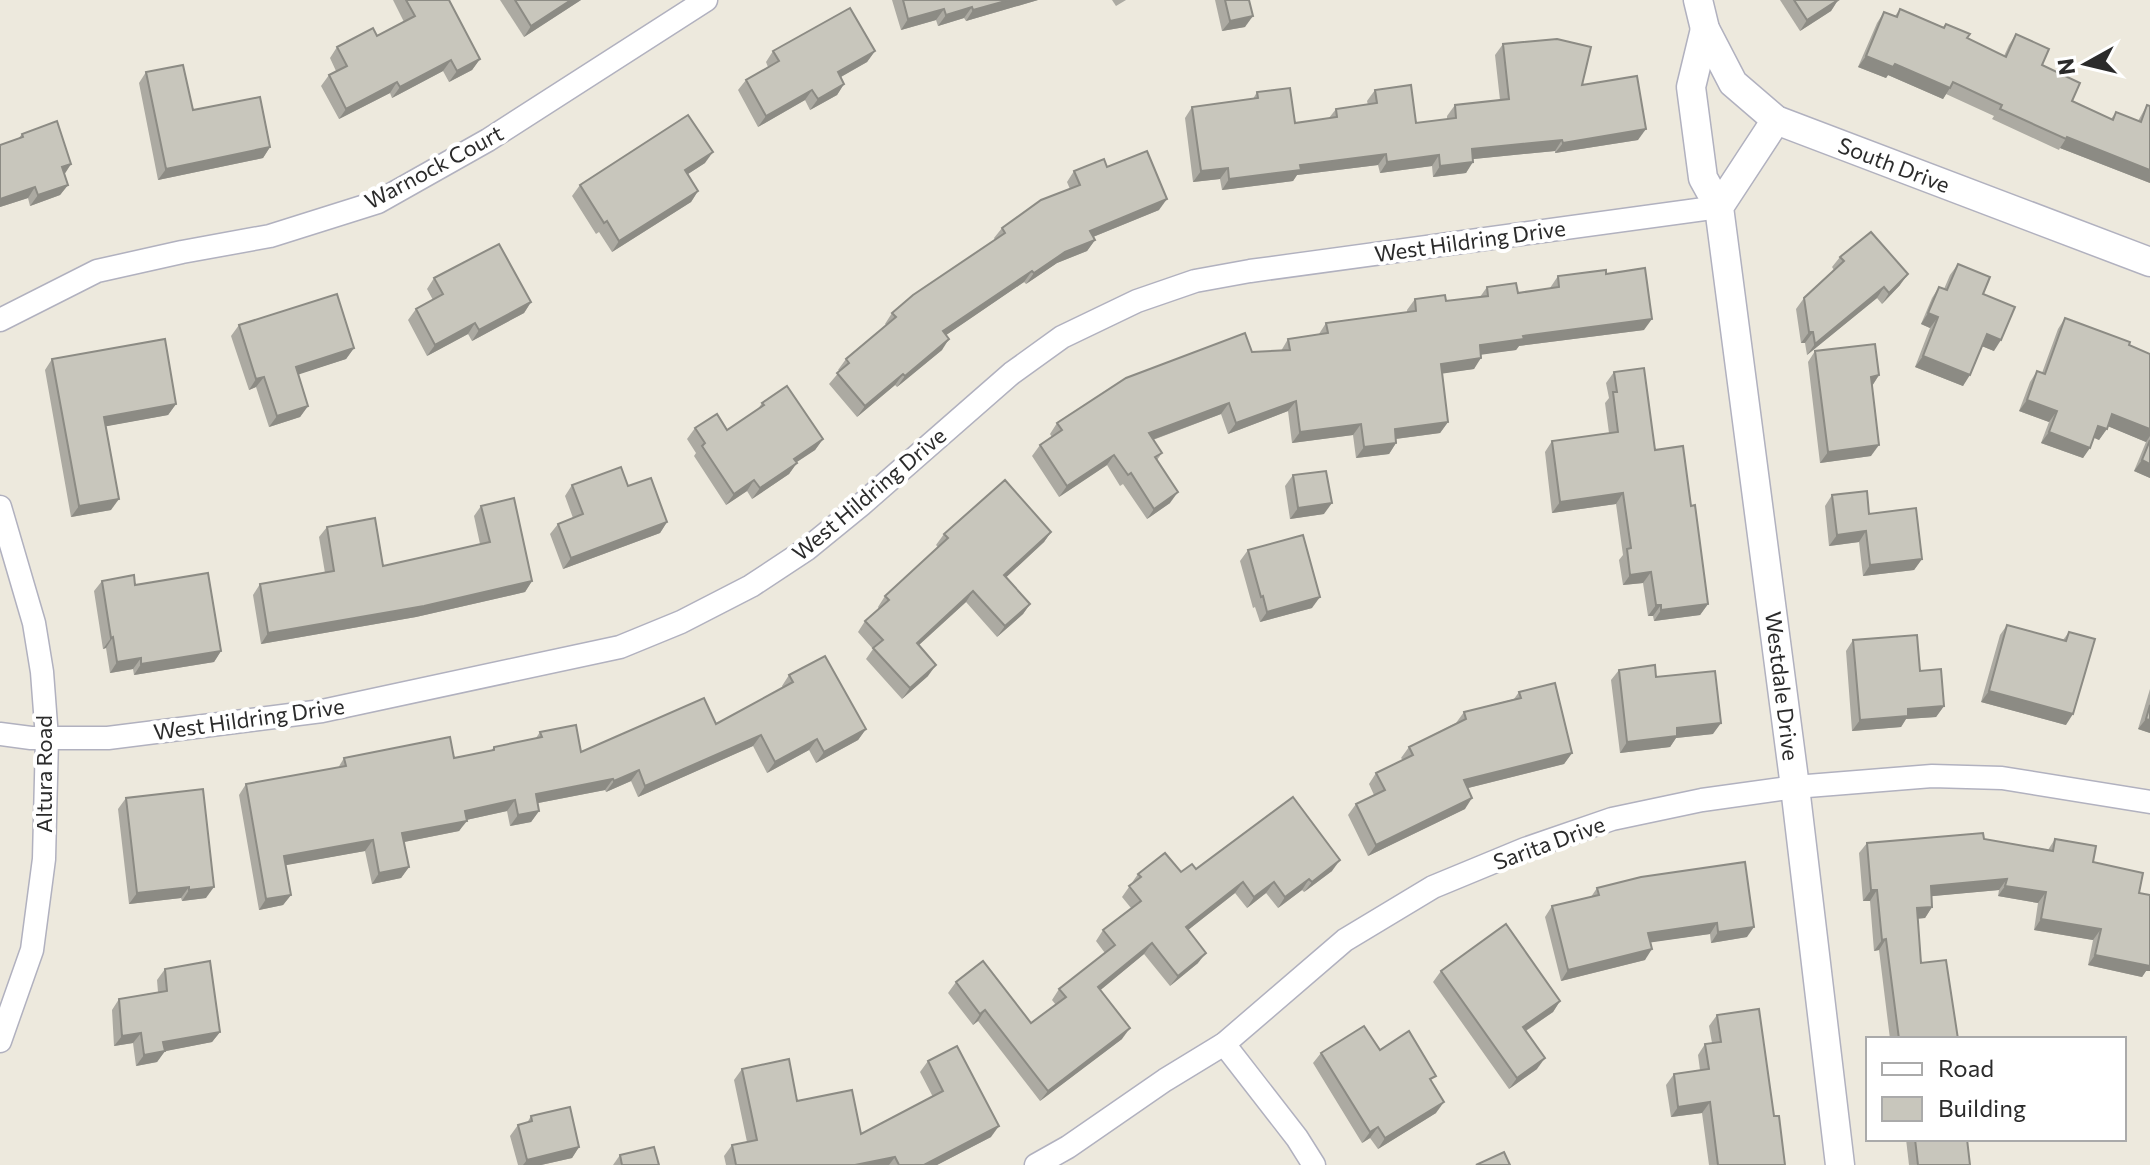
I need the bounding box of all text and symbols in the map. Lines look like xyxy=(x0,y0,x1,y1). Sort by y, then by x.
north arrow xyxy=(2046,24,2126,104)
text: N xyxy=(2051,57,2080,77)
street label: Warnock Court xyxy=(360,119,507,214)
street label: South Drive xyxy=(1835,131,1954,198)
street label: West Hildring Drive xyxy=(1373,214,1567,267)
street label: West Hildring Drive xyxy=(786,421,951,566)
street label: Westdale Drive xyxy=(1760,610,1805,762)
street label: West Hildring Drive xyxy=(152,692,346,745)
street label: Altura Road xyxy=(30,715,57,833)
street label: Sarita Drive xyxy=(1489,810,1608,875)
legend xyxy=(1866,1037,2126,1141)
text: Road xyxy=(1938,1053,1994,1082)
text: Building xyxy=(1938,1093,2026,1122)

